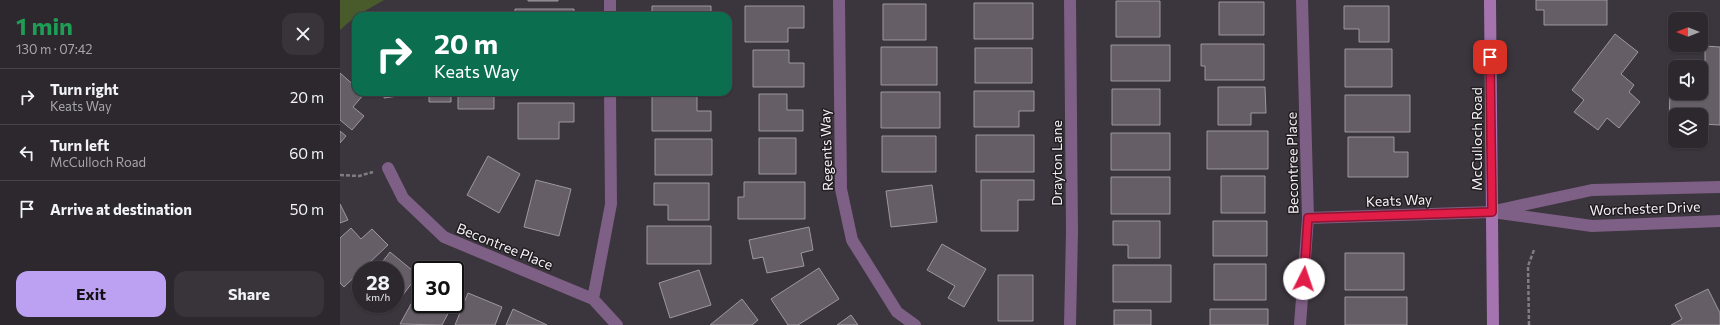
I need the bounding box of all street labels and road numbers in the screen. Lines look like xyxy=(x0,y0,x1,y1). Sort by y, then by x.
street label: McCulloch Road xyxy=(1468,87,1485,191)
street label: Regents Way xyxy=(816,109,836,191)
street label: Becontree Place xyxy=(1283,112,1301,214)
street label: Drayton Lane xyxy=(1048,120,1065,206)
street label: Keats Way xyxy=(1366,190,1432,210)
street label: Worchester Drive xyxy=(1589,198,1701,218)
street label: Becontree Place xyxy=(454,219,556,273)

